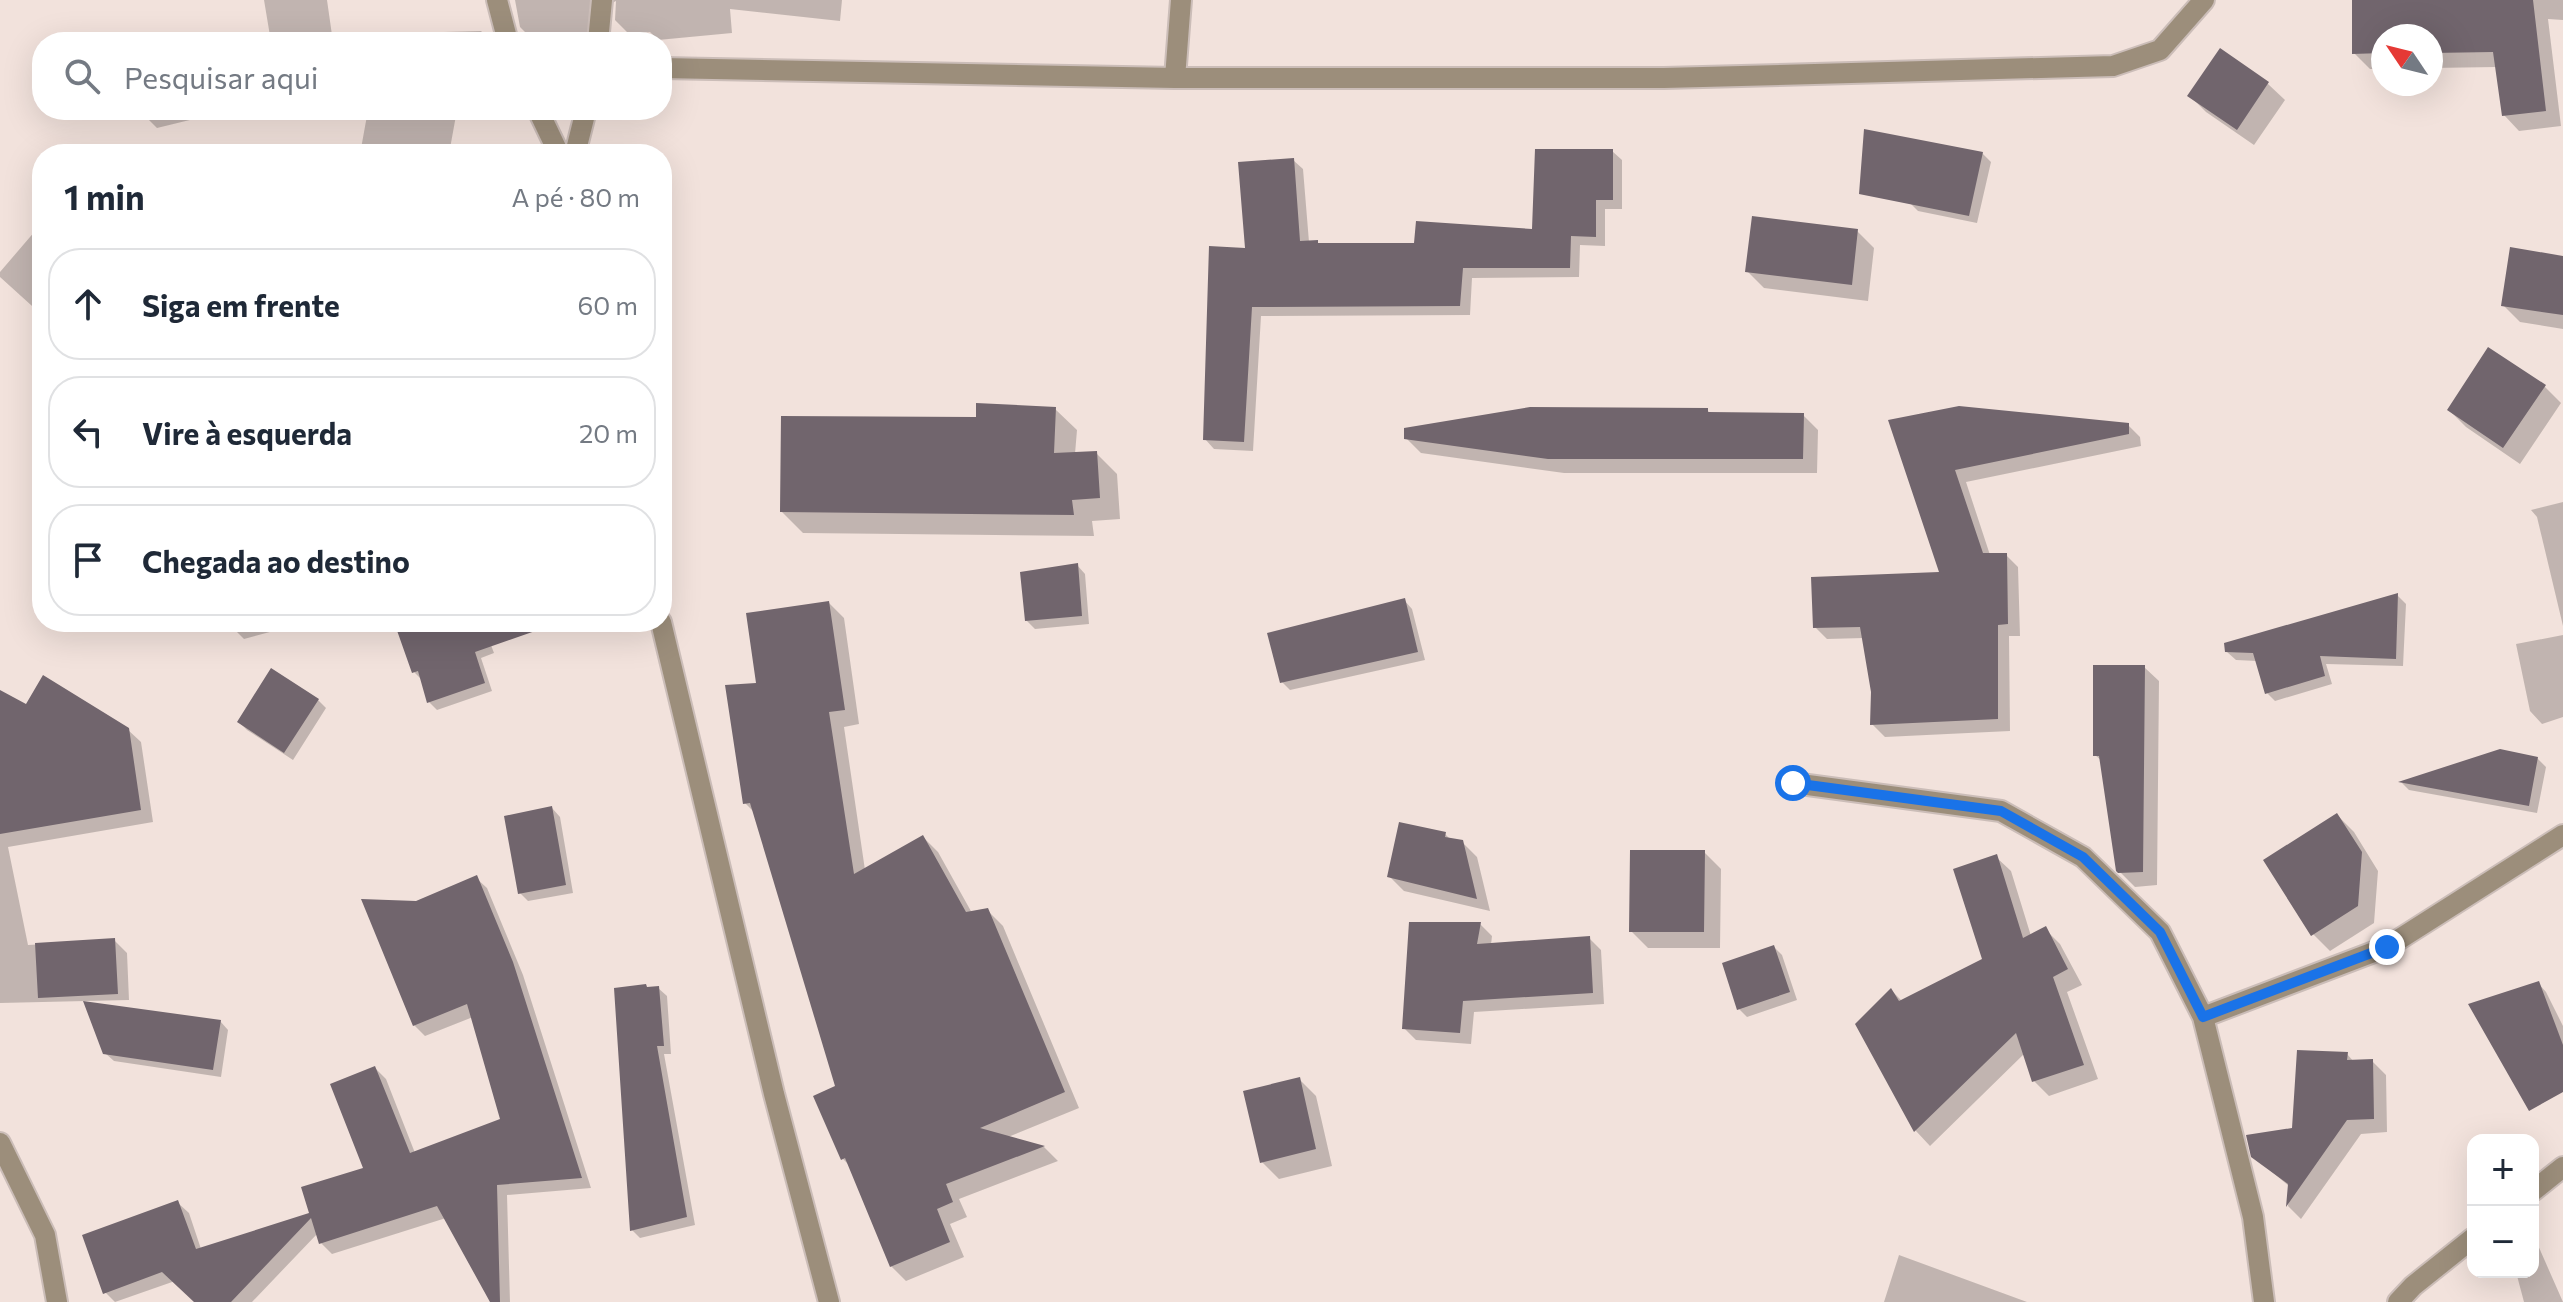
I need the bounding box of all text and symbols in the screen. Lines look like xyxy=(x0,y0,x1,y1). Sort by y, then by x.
north arrow xyxy=(2371,24,2443,96)
search box xyxy=(32,32,672,120)
icon: search xyxy=(60,54,104,98)
text: Pesquisar aqui xyxy=(124,58,319,95)
text: 1 min xyxy=(64,175,145,217)
text: A pé · 80 m xyxy=(511,181,640,212)
icon: ahead xyxy=(66,282,110,326)
text: Siga em frente xyxy=(142,286,340,323)
text: 60 m xyxy=(578,289,638,320)
icon: left xyxy=(66,410,110,454)
text: Vire à esquerda xyxy=(142,414,352,451)
text: 20 m xyxy=(579,417,638,448)
icon: arrive xyxy=(66,538,110,582)
text: Chegada ao destino xyxy=(142,542,410,579)
route start xyxy=(1775,765,1811,801)
route end xyxy=(2369,929,2405,965)
map controls xyxy=(2467,1134,2539,1278)
button: + xyxy=(2467,1134,2539,1206)
button: − xyxy=(2467,1206,2539,1278)

